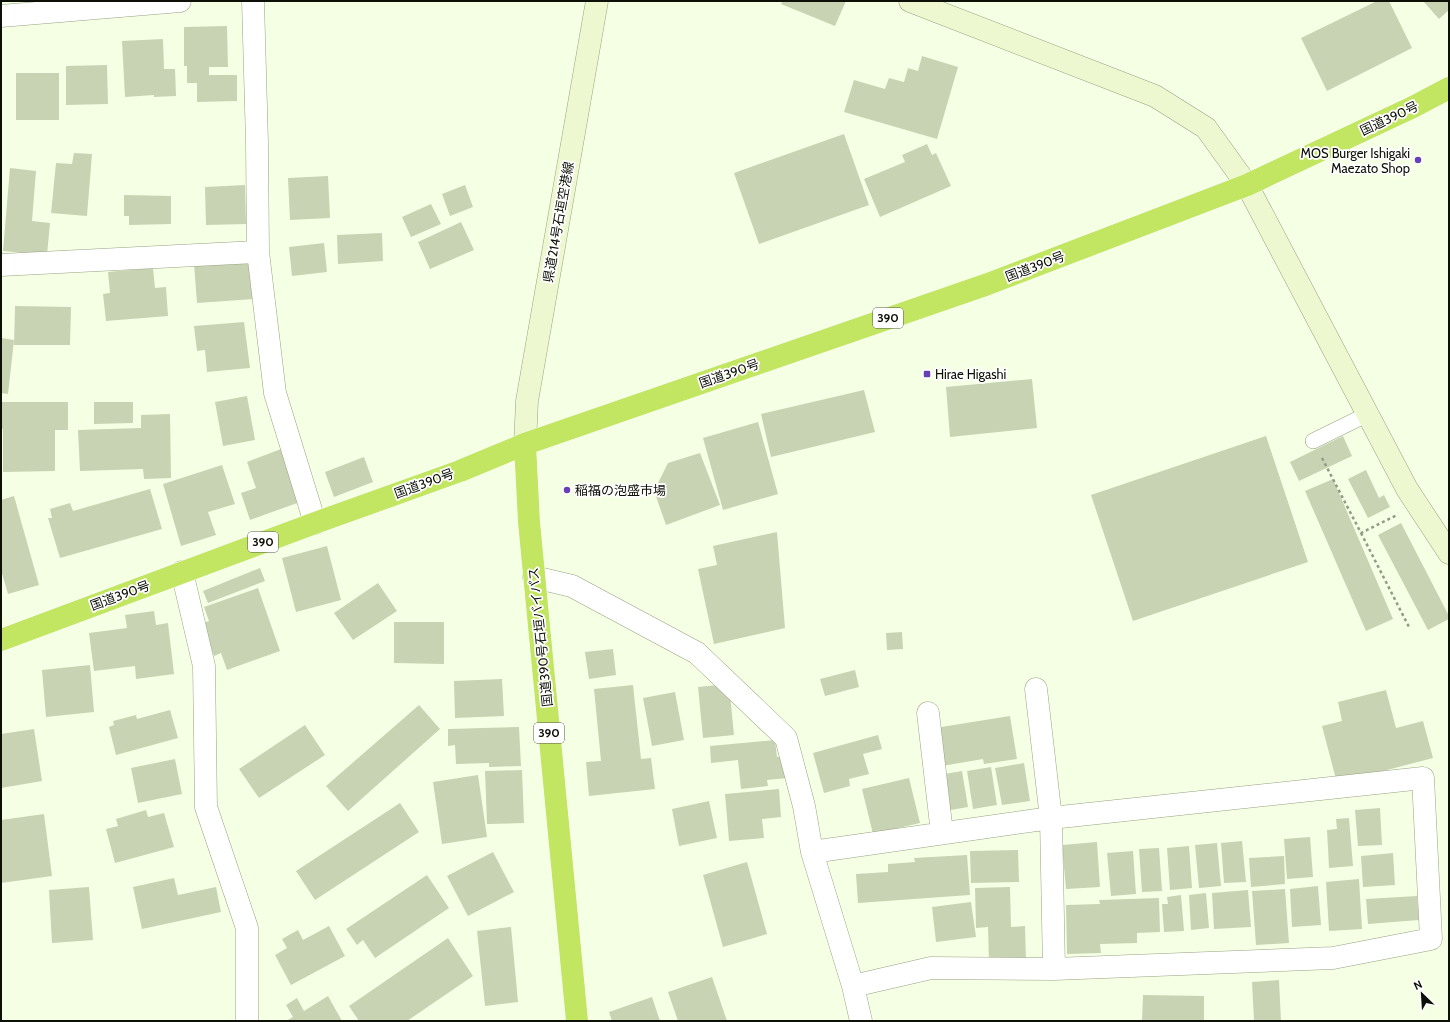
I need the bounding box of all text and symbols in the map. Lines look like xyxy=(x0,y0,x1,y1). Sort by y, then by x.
street label: 国道390号 xyxy=(1357,98,1421,138)
place label: MOS Burger Ishigaki Maezato Shop xyxy=(1301,145,1410,176)
marker: MOS Burger Ishigaki Maezato Shop xyxy=(1413,155,1423,165)
street label: 県道214号石垣空港線 xyxy=(539,160,577,284)
street label: 国道390号 xyxy=(1003,247,1067,285)
road number: 390 xyxy=(873,308,903,328)
street label: 国道390号 xyxy=(697,355,761,391)
place label: Hirae Higashi xyxy=(935,366,1006,382)
marker: Hirae Higashi xyxy=(922,369,932,379)
street label: 国道390号 xyxy=(392,465,456,501)
place label: 稲福の泡盛市場 xyxy=(575,482,666,498)
marker: 稲福の泡盛市場 xyxy=(562,485,572,495)
road number: 390 xyxy=(248,532,278,552)
street label: 国道390号石垣バイパス xyxy=(525,566,555,708)
street label: 国道390号 xyxy=(88,577,152,613)
road number: 390 xyxy=(534,723,564,743)
north arrow xyxy=(1402,974,1442,1014)
text: N xyxy=(1411,977,1424,993)

